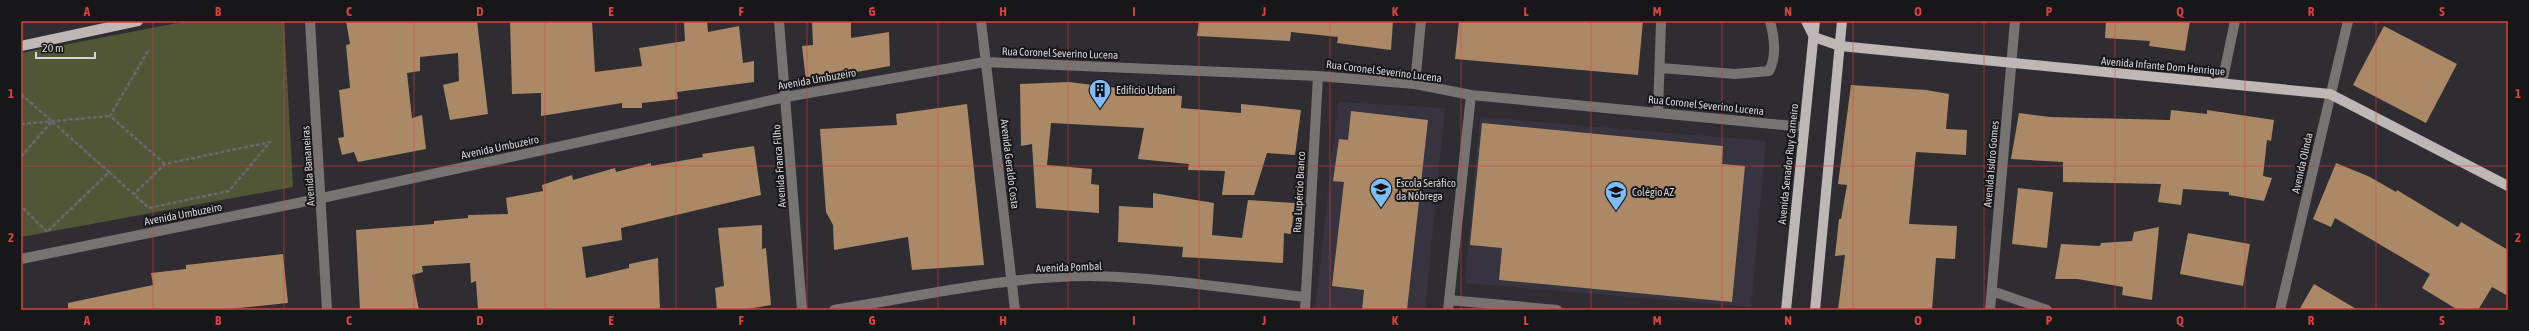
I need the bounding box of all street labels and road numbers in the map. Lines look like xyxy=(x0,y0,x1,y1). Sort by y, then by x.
street label: Rua Coronel Severino Lucena xyxy=(1002,45,1118,61)
street label: Avenida Infante Dom Henrique xyxy=(2100,55,2226,77)
street label: Rua Coronel Severino Lucena xyxy=(1325,58,1443,84)
street label: Avenida Umbuzeiro xyxy=(777,66,857,92)
street label: Rua Coronel Severino Lucena xyxy=(1647,93,1765,117)
street label: Avenida Senador Ruy Carneiro xyxy=(1776,103,1800,225)
street label: Avenida Geraldo Costa xyxy=(999,118,1021,210)
street label: Avenida Isidro Gomes xyxy=(1981,120,2001,208)
street label: Avenida Franca Filho xyxy=(770,124,788,208)
street label: Avenida Bananeiras xyxy=(299,125,317,206)
street label: Avenida Olinda xyxy=(2289,131,2315,195)
street label: Avenida Umbuzeiro xyxy=(460,133,540,161)
street label: Rua Lupércio Branco xyxy=(1291,151,1307,233)
street label: Avenida Umbuzeiro xyxy=(143,201,223,227)
street label: Avenida Pombal xyxy=(1036,260,1102,274)

